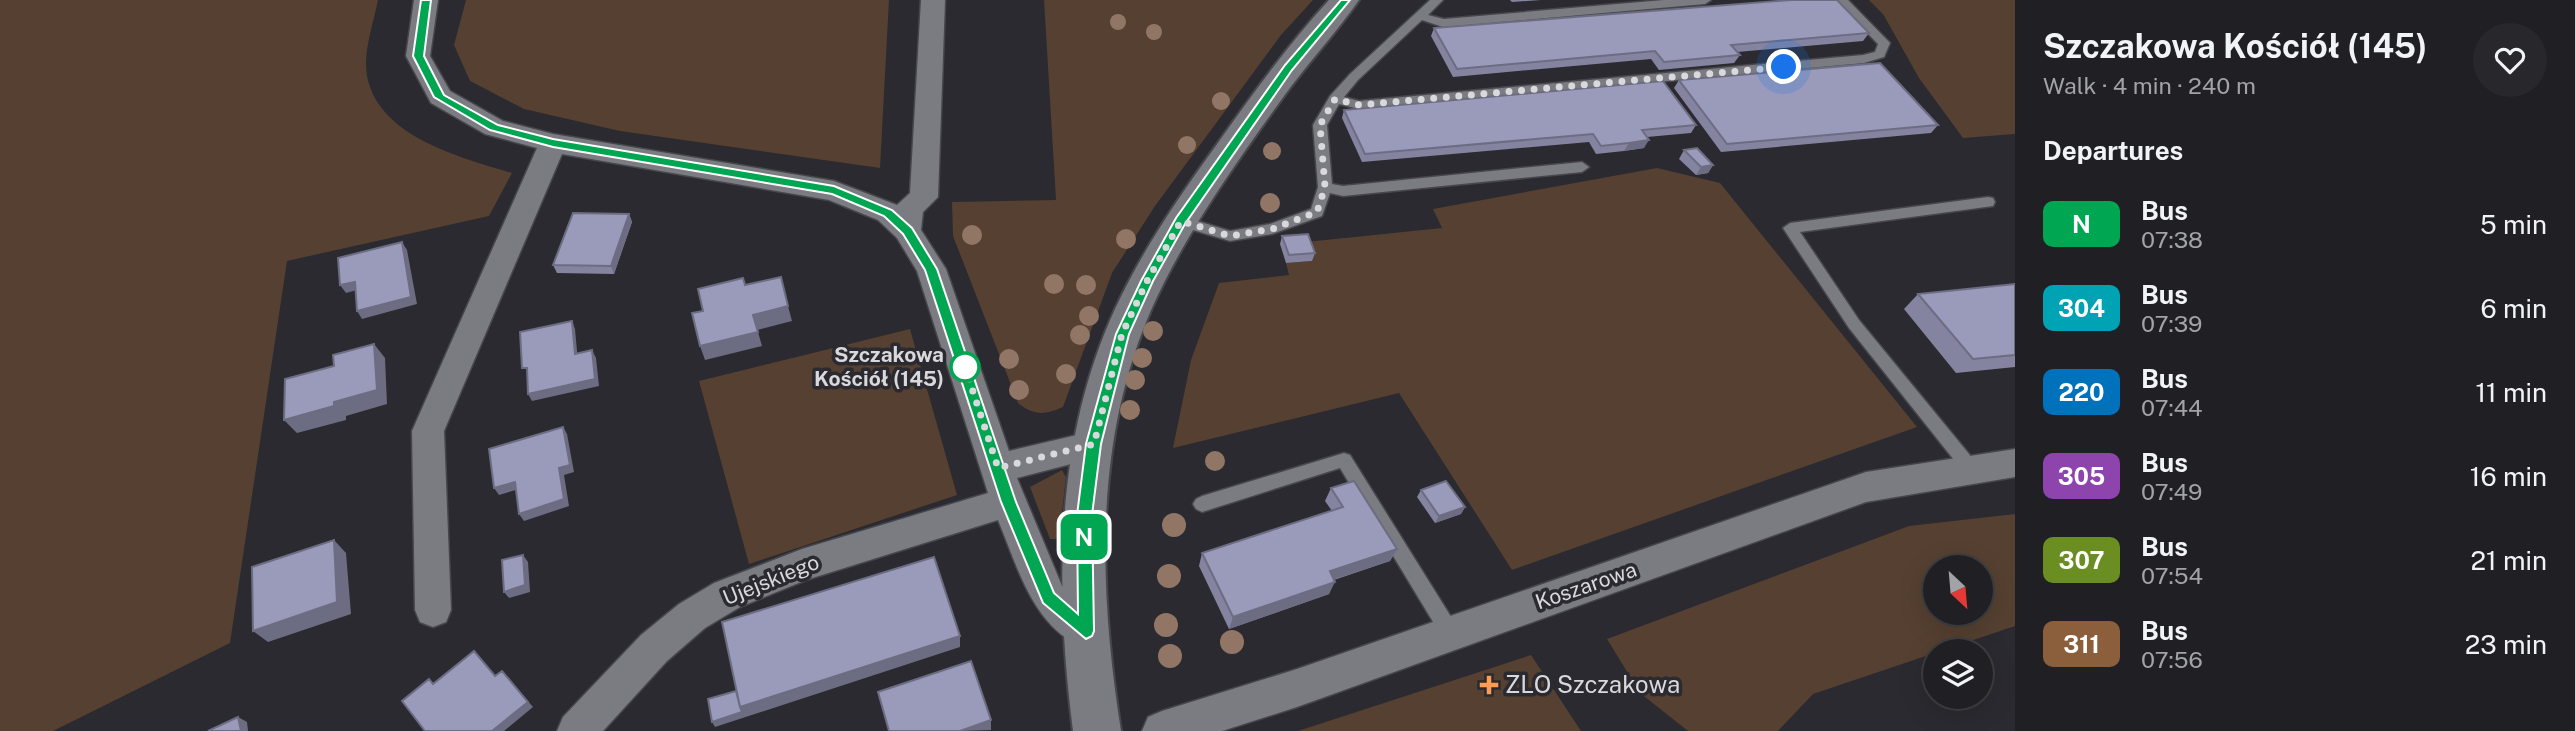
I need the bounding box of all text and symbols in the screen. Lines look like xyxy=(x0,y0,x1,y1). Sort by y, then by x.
button: heart xyxy=(2473,23,2547,97)
text: Szczakowa Kościół (145) xyxy=(2043,27,2427,65)
your location xyxy=(1766,49,1801,84)
text: Walk · 4 min · 240 m xyxy=(2043,72,2256,99)
text: Departures xyxy=(2043,135,2183,166)
text: Bus xyxy=(2141,195,2188,226)
text: 5 min xyxy=(2480,209,2547,240)
text: N xyxy=(2072,210,2091,238)
text: 07:38 xyxy=(2141,226,2203,253)
text: Bus xyxy=(2141,279,2188,310)
text: 6 min xyxy=(2480,293,2547,324)
text: 304 xyxy=(2058,294,2105,322)
text: 07:39 xyxy=(2141,310,2202,337)
place label: Szczakowa Kościół (145) xyxy=(814,342,944,391)
marker: Szczakowa Kościół (145) xyxy=(950,352,980,382)
text: Bus xyxy=(2141,363,2188,394)
text: 11 min xyxy=(2475,377,2547,408)
text: 220 xyxy=(2059,378,2104,406)
text: 07:44 xyxy=(2141,394,2202,421)
text: Bus xyxy=(2141,447,2188,478)
text: 16 min xyxy=(2470,461,2547,492)
text: 305 xyxy=(2058,462,2105,490)
text: 07:49 xyxy=(2141,478,2202,505)
line badge: N xyxy=(1061,514,1107,560)
text: N xyxy=(1075,523,1093,551)
text: Bus xyxy=(2141,531,2188,562)
text: 21 min xyxy=(2471,545,2547,576)
text: 307 xyxy=(2059,546,2104,574)
street label: Ujejskiego xyxy=(719,549,823,610)
north arrow xyxy=(1923,555,1993,625)
map controls xyxy=(1923,555,1993,709)
street label: Koszarowa xyxy=(1532,557,1640,615)
text: 07:54 xyxy=(2141,562,2203,589)
text: Bus xyxy=(2141,615,2188,646)
text: 23 min xyxy=(2465,629,2547,660)
text: 311 xyxy=(2063,630,2100,658)
button: layers xyxy=(1923,639,1993,709)
text: 07:56 xyxy=(2141,646,2203,673)
place label: ZLO Szczakowa xyxy=(1505,670,1680,698)
marker: ZLO Szczakowa xyxy=(1479,675,1499,695)

